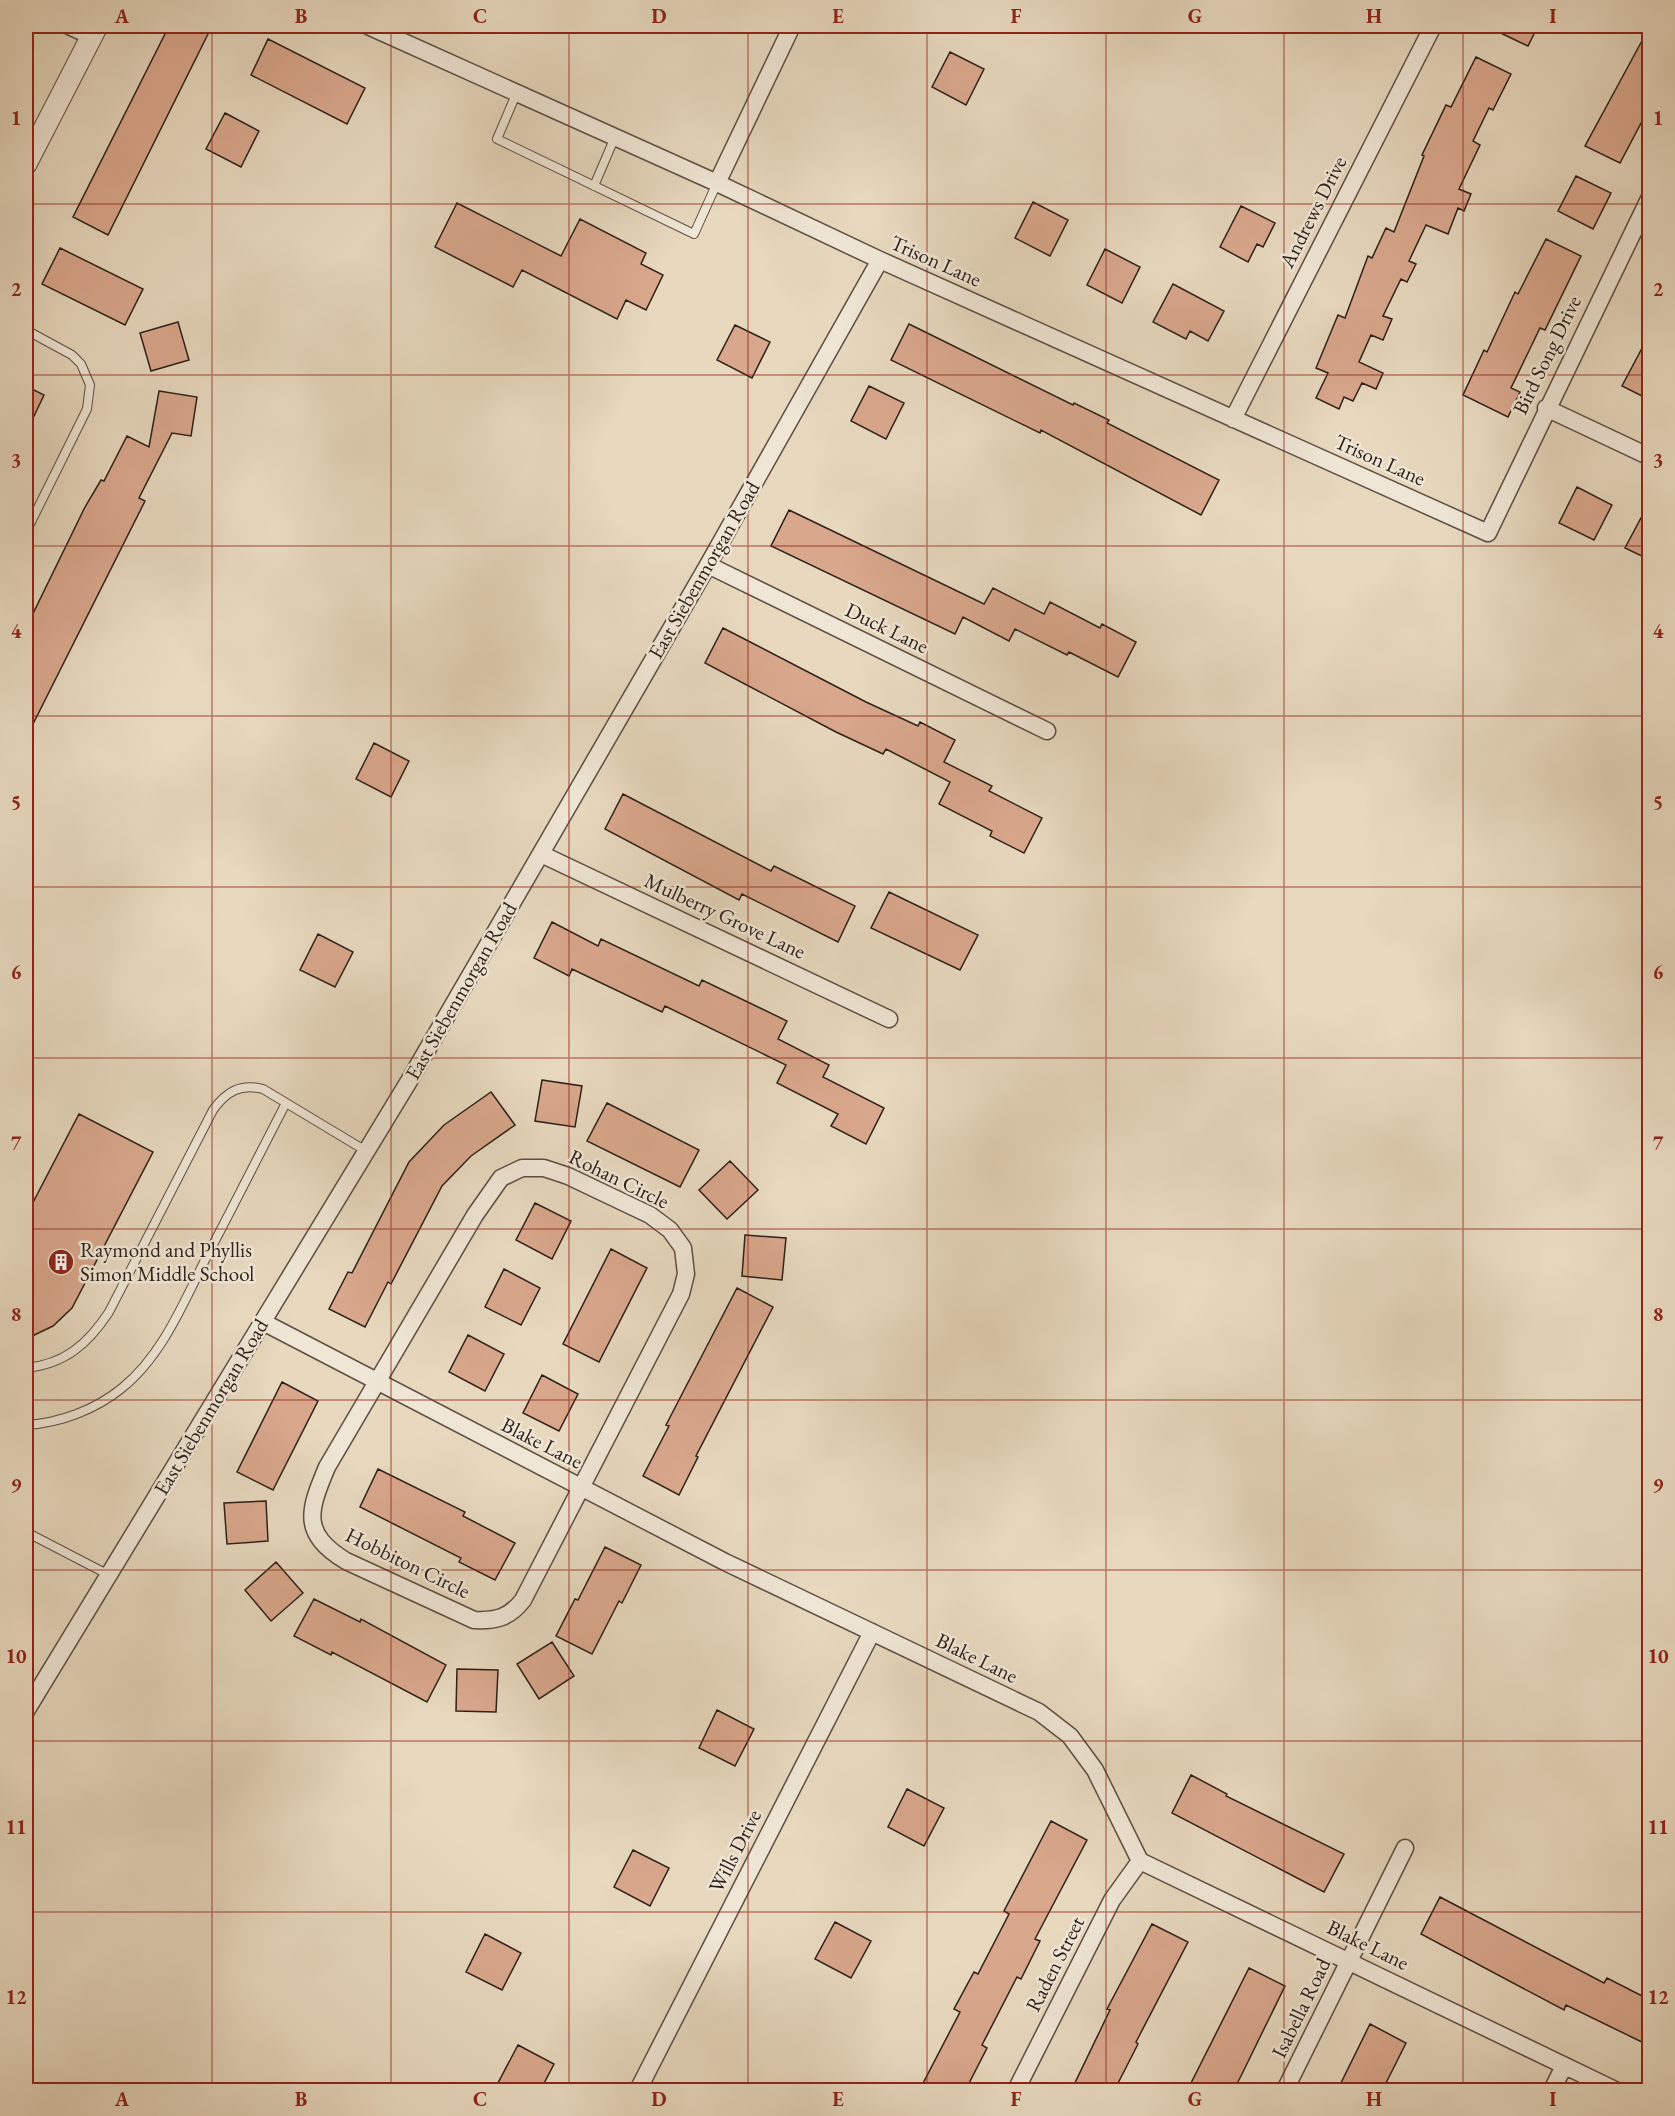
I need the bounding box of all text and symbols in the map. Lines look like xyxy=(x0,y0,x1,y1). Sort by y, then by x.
text: A xyxy=(114,3,130,29)
text: B xyxy=(295,3,307,29)
text: C xyxy=(473,3,487,29)
text: D xyxy=(651,3,667,29)
text: E xyxy=(832,3,844,29)
text: F xyxy=(1011,3,1022,29)
text: G xyxy=(1188,3,1202,29)
text: H xyxy=(1366,3,1382,29)
text: I xyxy=(1549,3,1557,29)
text: 1 xyxy=(11,105,21,131)
text: 1 xyxy=(1653,105,1663,131)
street label: Andrews Drive xyxy=(1272,151,1352,273)
street label: Trison Lane xyxy=(887,229,986,293)
text: 2 xyxy=(11,276,22,302)
text: 2 xyxy=(1653,276,1664,302)
street label: Bird Song Drive xyxy=(1506,291,1587,419)
street label: Trison Lane xyxy=(1331,428,1430,492)
text: 3 xyxy=(11,447,21,473)
text: 3 xyxy=(1653,447,1663,473)
street label: East Siebenmorgan Road xyxy=(642,476,766,664)
street label: Duck Lane xyxy=(841,596,933,659)
text: 4 xyxy=(11,618,22,644)
text: 4 xyxy=(1653,618,1664,644)
text: 5 xyxy=(11,789,21,815)
text: 5 xyxy=(1653,789,1663,815)
street label: Mulberry Grove Lane xyxy=(640,866,810,965)
street label: East Siebenmorgan Road xyxy=(399,897,523,1085)
text: 6 xyxy=(11,959,22,985)
text: 6 xyxy=(1653,959,1664,985)
text: 7 xyxy=(11,1130,22,1156)
text: 7 xyxy=(1653,1130,1664,1156)
street label: Rohan Circle xyxy=(565,1143,674,1214)
place label: Raymond and Phyllis Simon Middle School xyxy=(80,1236,254,1287)
building icon: Raymond and Phyllis Simon Middle School xyxy=(46,1247,76,1277)
text: 8 xyxy=(11,1301,21,1327)
text: 8 xyxy=(1653,1301,1663,1327)
street label: East Siebenmorgan Road xyxy=(147,1313,274,1500)
street label: Blake Lane xyxy=(497,1411,588,1475)
text: 9 xyxy=(11,1472,22,1498)
text: 9 xyxy=(1653,1472,1664,1498)
street label: Hobbiton Circle xyxy=(341,1521,475,1604)
street label: Blake Lane xyxy=(932,1626,1023,1689)
text: 10 xyxy=(5,1643,27,1669)
text: 10 xyxy=(1647,1643,1669,1669)
street label: Wills Drive xyxy=(702,1805,767,1897)
text: 11 xyxy=(5,1814,27,1840)
text: 11 xyxy=(1647,1814,1669,1840)
street label: Raden Street xyxy=(1019,1911,1090,2016)
street label: Blake Lane xyxy=(1323,1913,1414,1976)
street label: Isabella Road xyxy=(1265,1953,1337,2062)
text: 12 xyxy=(5,1984,27,2010)
text: 12 xyxy=(1647,1984,1669,2010)
text: A xyxy=(114,2086,130,2112)
text: B xyxy=(295,2086,307,2112)
text: C xyxy=(473,2086,487,2112)
text: D xyxy=(651,2086,667,2112)
text: E xyxy=(832,2086,844,2112)
text: F xyxy=(1011,2086,1022,2112)
text: G xyxy=(1188,2086,1202,2112)
text: H xyxy=(1366,2086,1382,2112)
text: I xyxy=(1549,2086,1557,2112)

